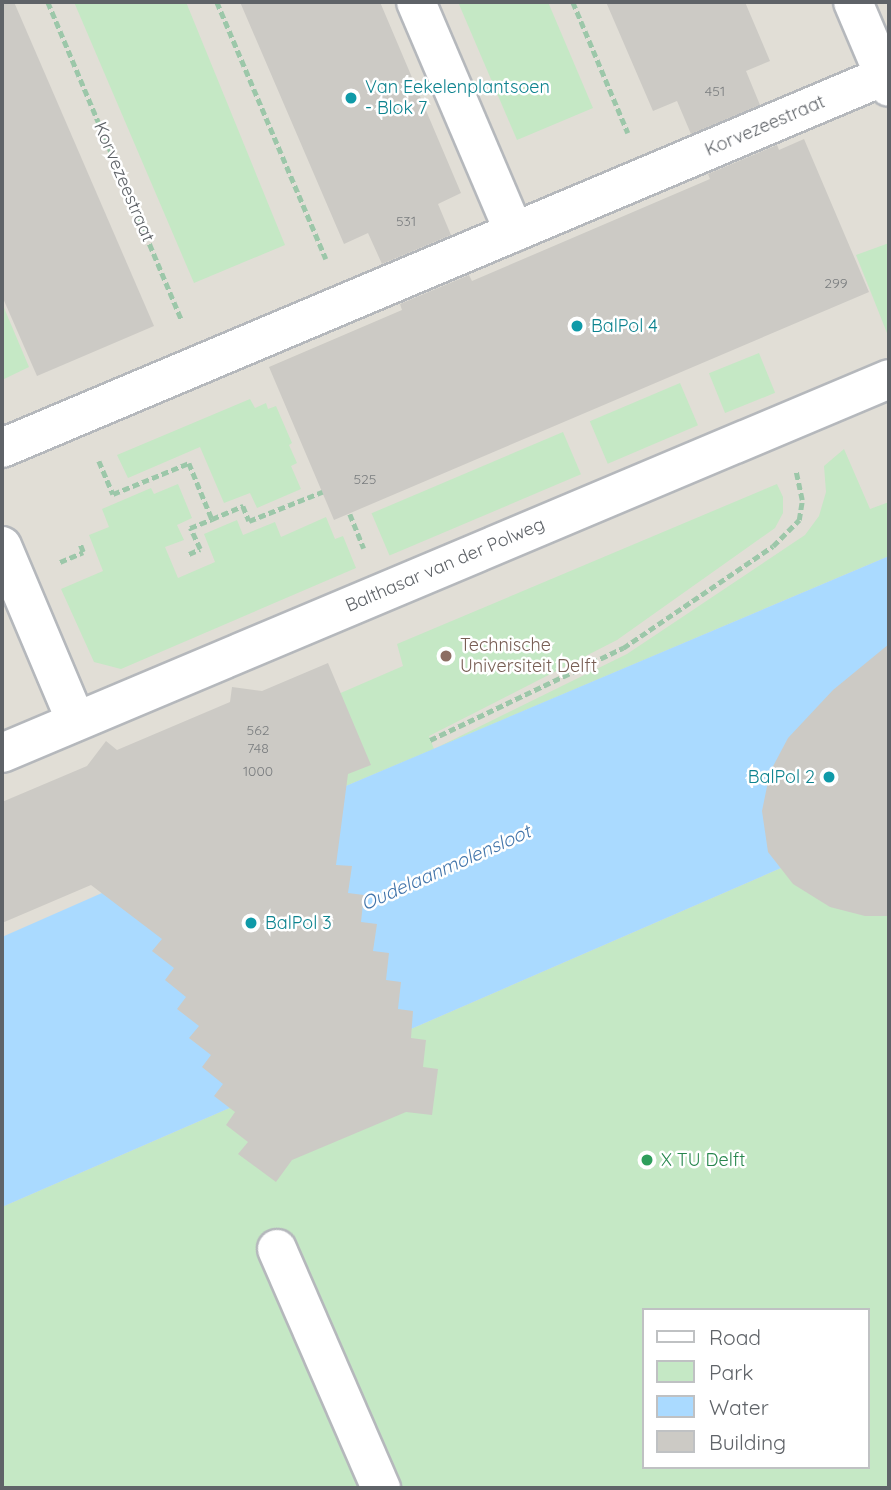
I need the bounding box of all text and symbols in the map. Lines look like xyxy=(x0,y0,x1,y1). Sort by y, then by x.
place label: Van Eekelenplantsoen - Blok 7 xyxy=(365,77,550,119)
house number: 451 xyxy=(705,83,725,99)
marker: Van Eekelenplantsoen - Blok 7 xyxy=(343,90,359,106)
street label: Korvezeestraat xyxy=(702,91,828,161)
street label: Korvezeestraat xyxy=(89,119,159,245)
house number: 531 xyxy=(396,213,416,229)
house number: 299 xyxy=(824,275,848,291)
place label: BalPol 4 xyxy=(591,315,658,337)
marker: BalPol 4 xyxy=(569,318,585,334)
house number: 525 xyxy=(353,471,377,487)
street label: Balthasar van der Polweg xyxy=(342,513,548,617)
place label: Technische Universiteit Delft xyxy=(460,635,597,678)
marker: Technische Universiteit Delft xyxy=(438,648,454,664)
house number: 562 xyxy=(247,722,269,738)
house number: 748 xyxy=(247,740,269,756)
house number: 1000 xyxy=(243,763,273,779)
place label: BalPol 2 xyxy=(748,766,815,788)
marker: BalPol 2 xyxy=(821,769,837,785)
water label: Oudelaanmolensloot xyxy=(358,820,534,916)
place label: BalPol 3 xyxy=(265,912,332,934)
marker: BalPol 3 xyxy=(243,915,259,931)
place label: X TU Delft xyxy=(661,1149,745,1171)
marker: X TU Delft xyxy=(639,1152,655,1168)
legend xyxy=(642,1308,870,1469)
text: Road xyxy=(709,1324,761,1350)
text: Park xyxy=(709,1359,753,1385)
text: Water xyxy=(709,1394,769,1420)
text: Building xyxy=(709,1429,786,1455)

